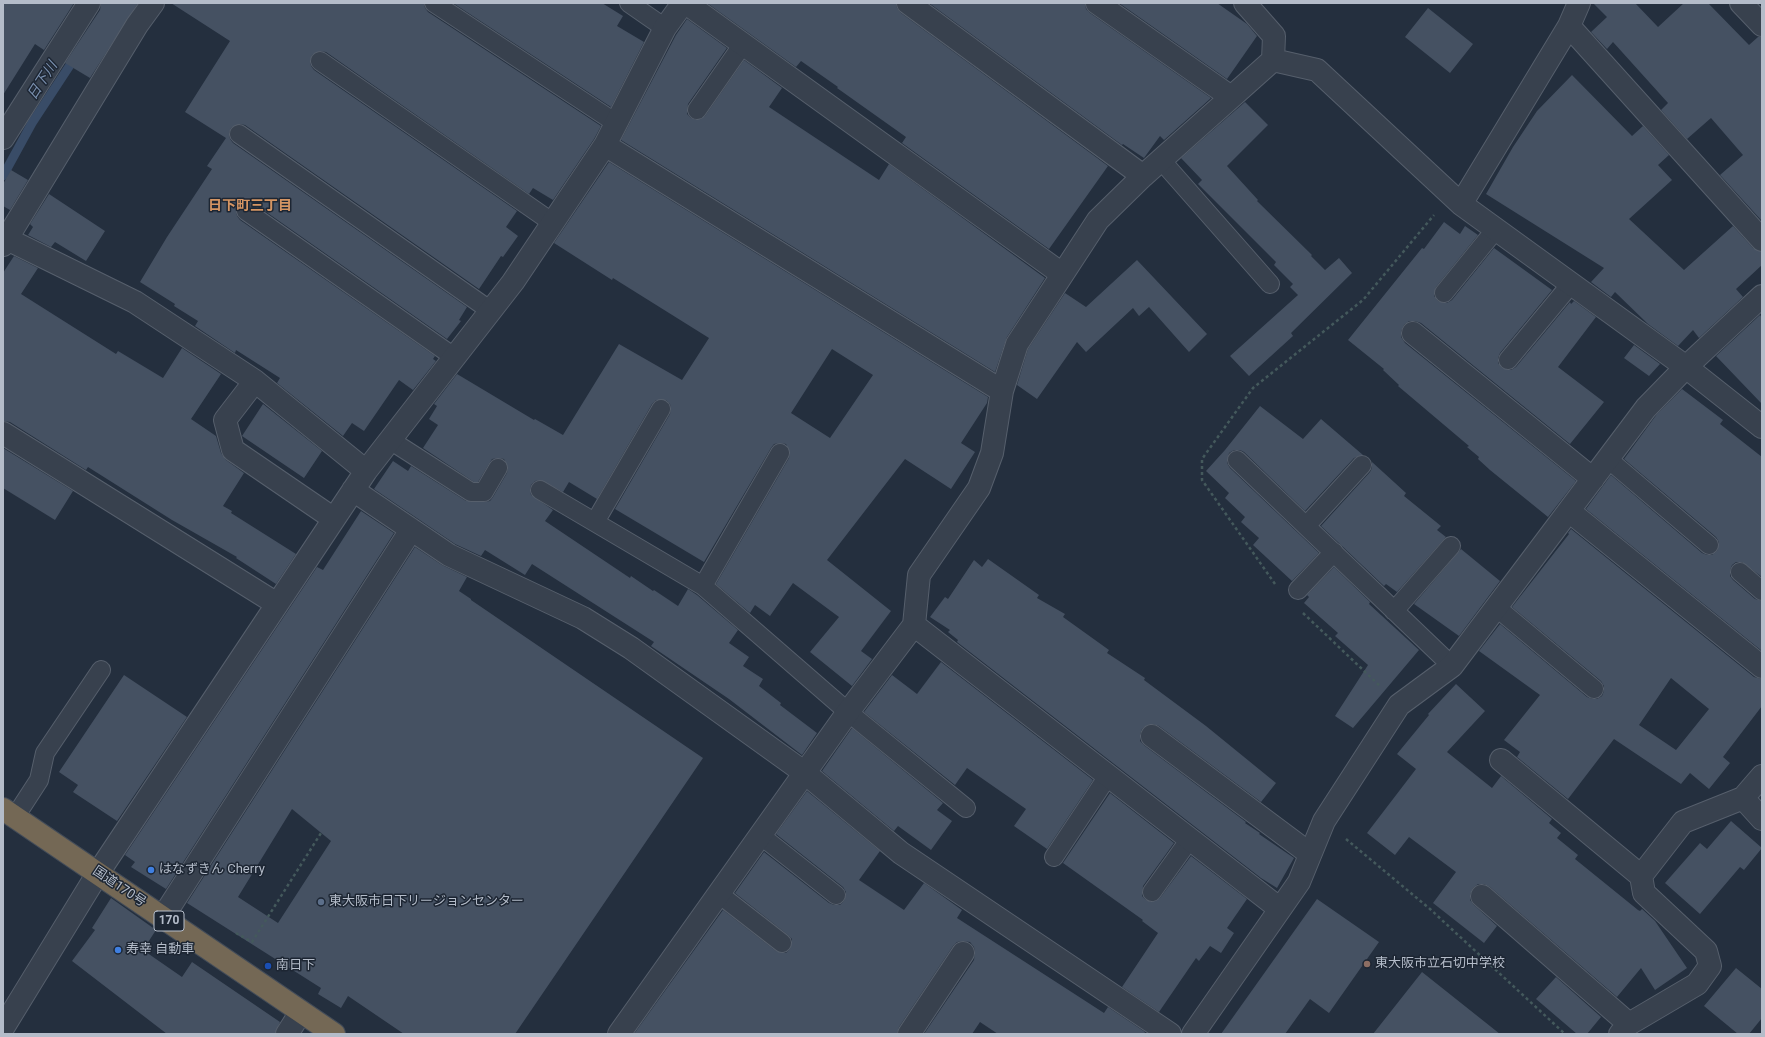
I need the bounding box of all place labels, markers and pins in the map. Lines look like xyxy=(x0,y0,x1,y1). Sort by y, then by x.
place label: はなずきん Cherry xyxy=(159,862,265,878)
marker: はなずきん Cherry xyxy=(146,865,156,875)
place label: 東大阪市日下リージョンセンター xyxy=(329,894,524,910)
marker: 東大阪市日下リージョンセンター xyxy=(316,897,326,907)
place label: 寿幸 自動車 xyxy=(126,942,194,958)
marker: 寿幸 自動車 xyxy=(113,945,123,955)
place label: 東大阪市立石切中学校 xyxy=(1375,956,1505,972)
place label: 南日下 xyxy=(276,958,315,974)
marker: 東大阪市立石切中学校 xyxy=(1362,959,1372,969)
marker: 南日下 xyxy=(263,961,273,971)

